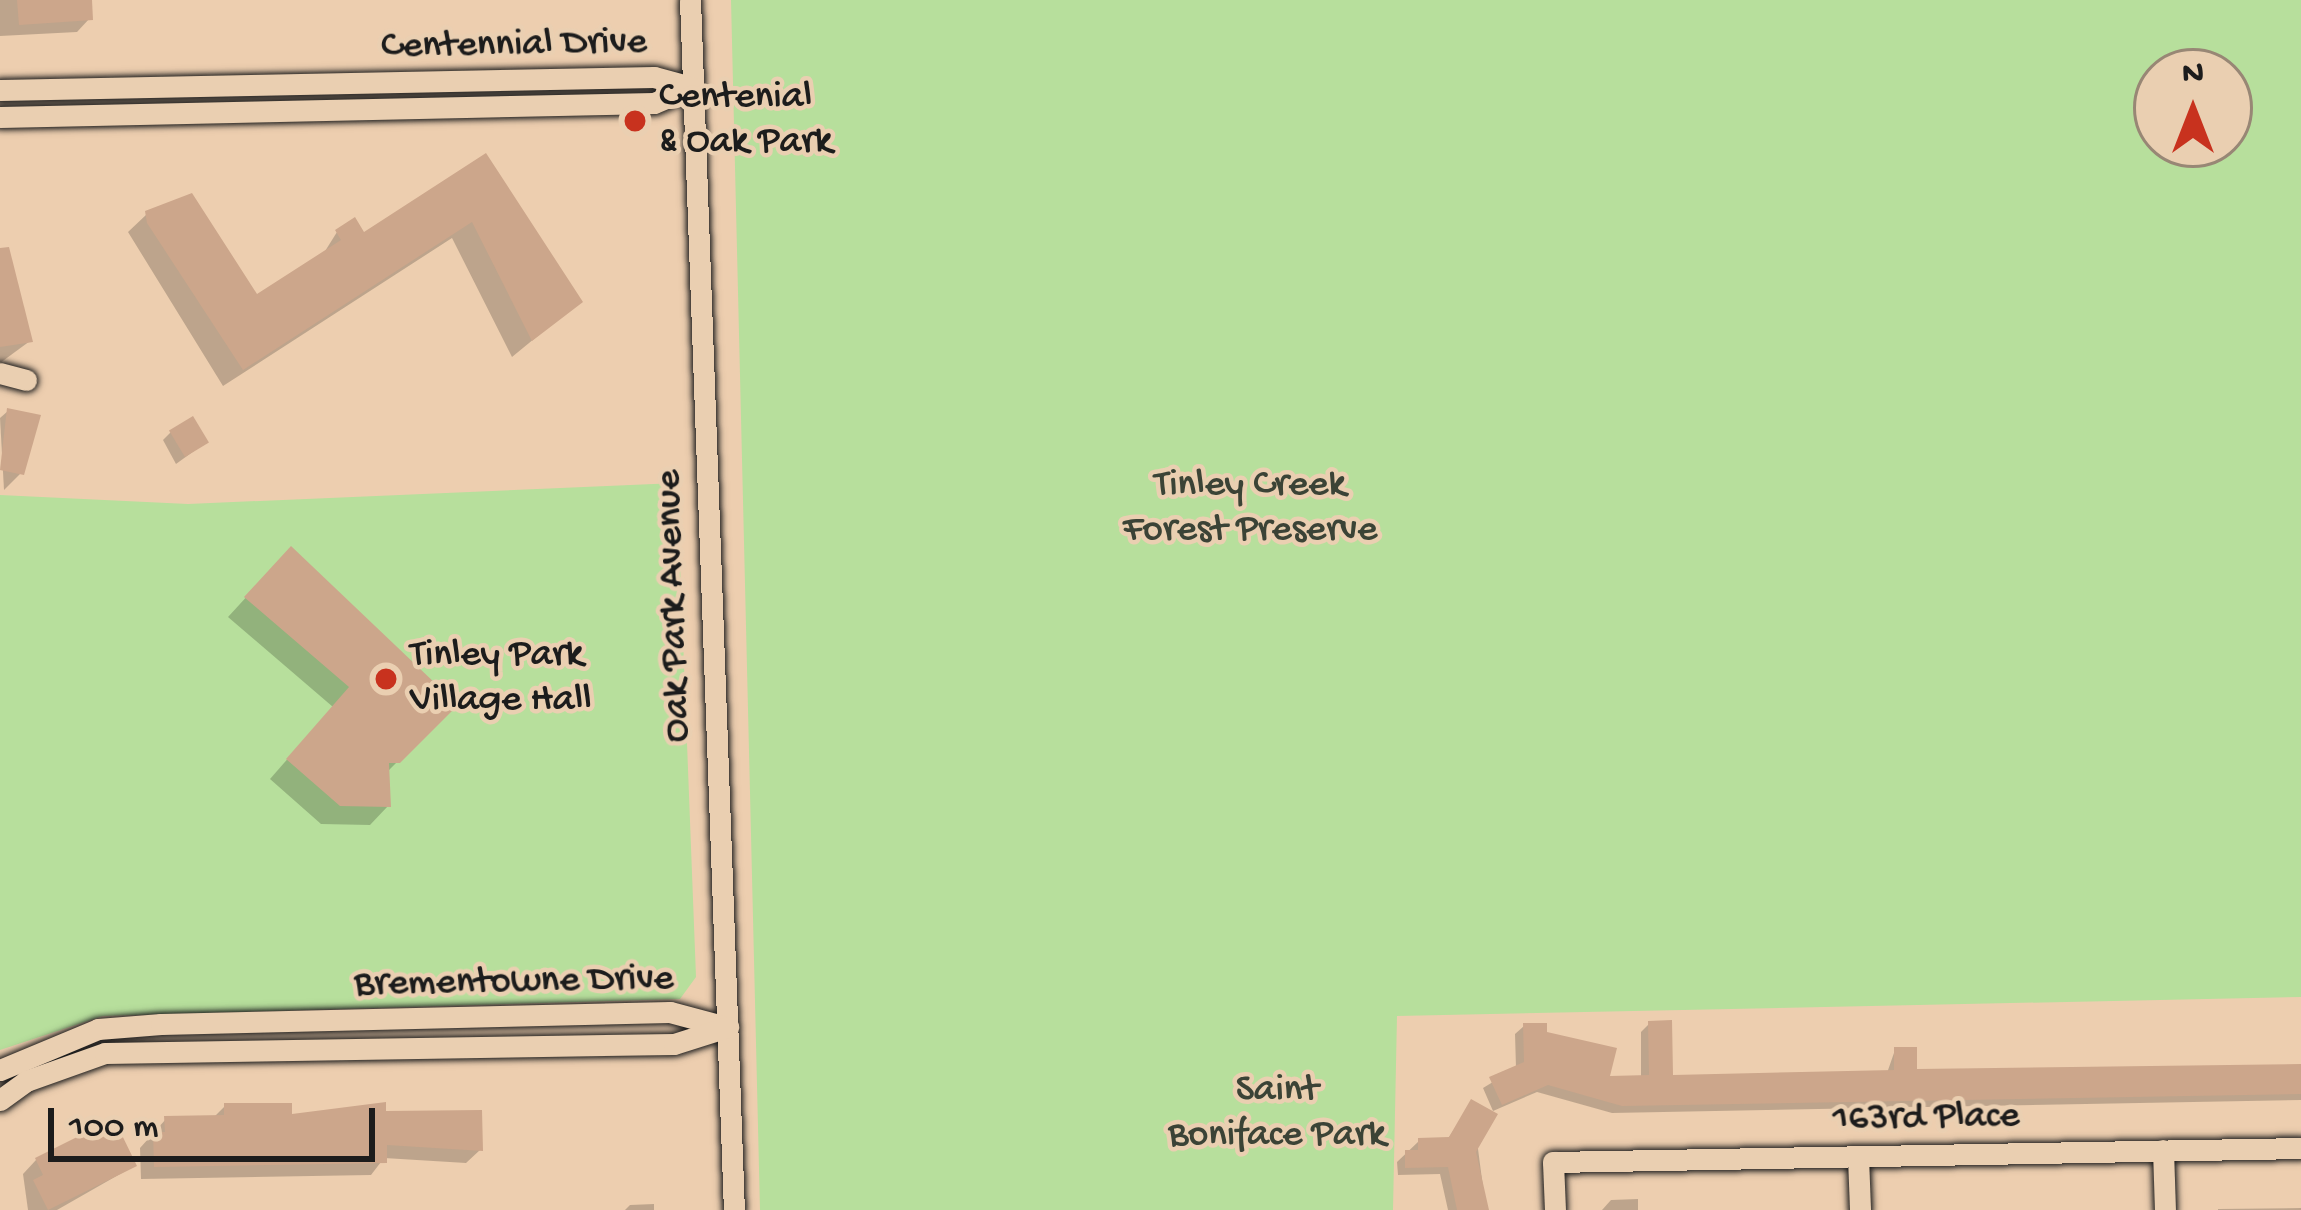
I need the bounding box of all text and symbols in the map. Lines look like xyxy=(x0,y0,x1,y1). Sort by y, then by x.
street label: Centennial Drive xyxy=(381,20,647,72)
north arrow xyxy=(2133,48,2253,168)
text: N xyxy=(2182,56,2204,94)
place label: Centenial & Oak Park xyxy=(659,76,832,167)
marker: Centenial & Oak Park xyxy=(622,108,648,134)
park label: Tinley Creek Forest Preserve xyxy=(1123,464,1377,555)
street label: Oak Park Avenue xyxy=(647,469,703,743)
place label: Tinley Park Village Hall xyxy=(410,634,592,725)
marker: Tinley Park Village Hall xyxy=(373,666,399,692)
street label: Brementowne Drive xyxy=(354,957,674,1009)
park label: Saint Boniface Park xyxy=(1168,1069,1386,1160)
scale bar xyxy=(54,1084,381,1158)
street label: 163rd Place xyxy=(1832,1094,2020,1144)
text: 100 m xyxy=(69,1107,159,1150)

